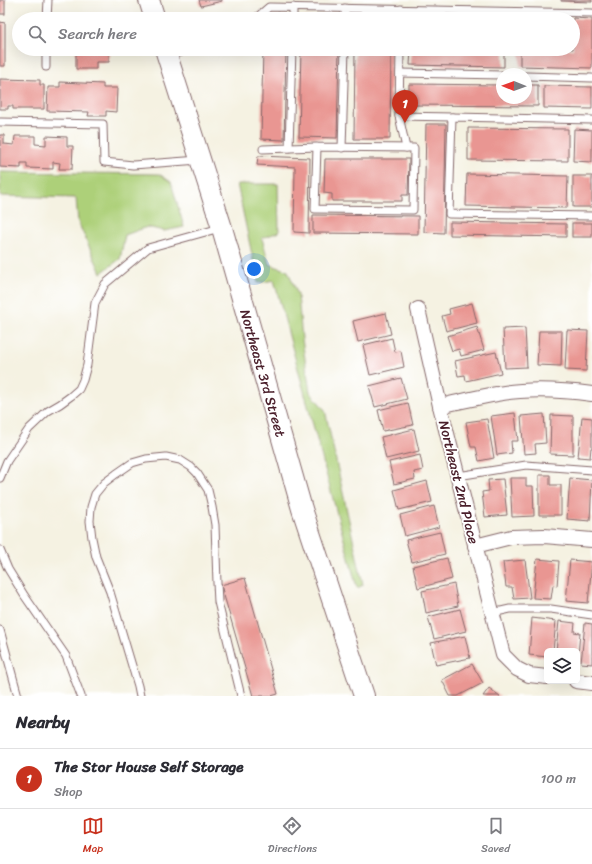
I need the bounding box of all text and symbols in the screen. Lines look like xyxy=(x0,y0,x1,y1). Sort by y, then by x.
search box xyxy=(12,12,580,56)
text: Search here xyxy=(58,21,137,47)
icon: search xyxy=(26,23,48,45)
north arrow xyxy=(496,68,532,104)
pin: 1 xyxy=(392,90,418,123)
your location xyxy=(244,259,264,279)
street label: Northeast 3rd Street xyxy=(232,306,293,440)
street label: Northeast 2nd Place xyxy=(431,418,486,547)
map controls xyxy=(544,648,580,684)
button: layers xyxy=(544,648,580,684)
text: Nearby xyxy=(16,707,70,737)
text: The Stor House Self Storage xyxy=(54,754,243,780)
text: 1 xyxy=(26,767,32,790)
text: 100 m xyxy=(541,767,576,790)
text: Shop xyxy=(54,780,82,803)
tab: Map xyxy=(82,815,104,858)
tab: Directions xyxy=(268,815,317,858)
tab: Saved xyxy=(481,815,510,858)

